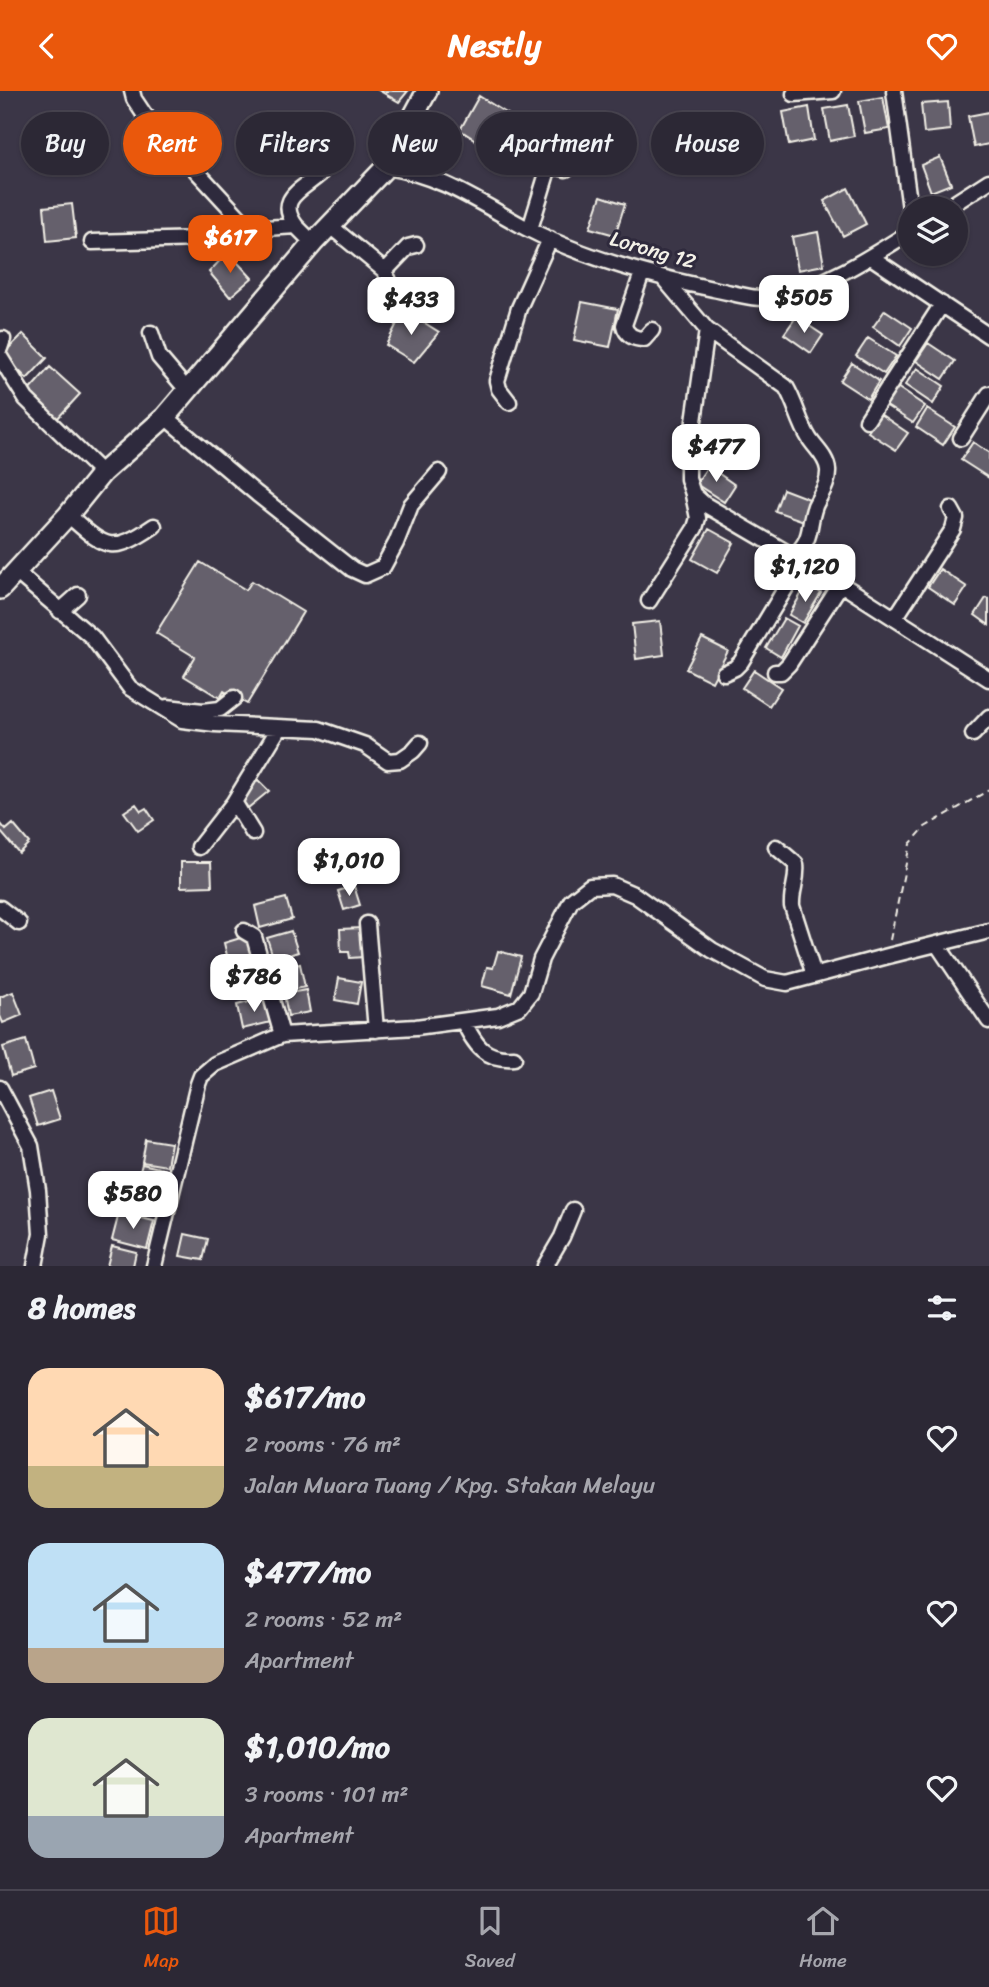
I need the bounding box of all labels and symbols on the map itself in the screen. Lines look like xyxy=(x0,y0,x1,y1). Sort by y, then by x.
pin: $617 xyxy=(189,215,271,275)
street label: Lorong 12 xyxy=(605,220,701,280)
pin: $505 xyxy=(763,275,845,335)
pin: $433 xyxy=(370,278,452,337)
pin: $477 xyxy=(675,425,757,484)
pin: $1,120 xyxy=(748,545,862,604)
pin: $1,010 xyxy=(292,839,406,898)
pin: $786 xyxy=(213,955,295,1014)
pin: $580 xyxy=(92,1171,174,1231)

